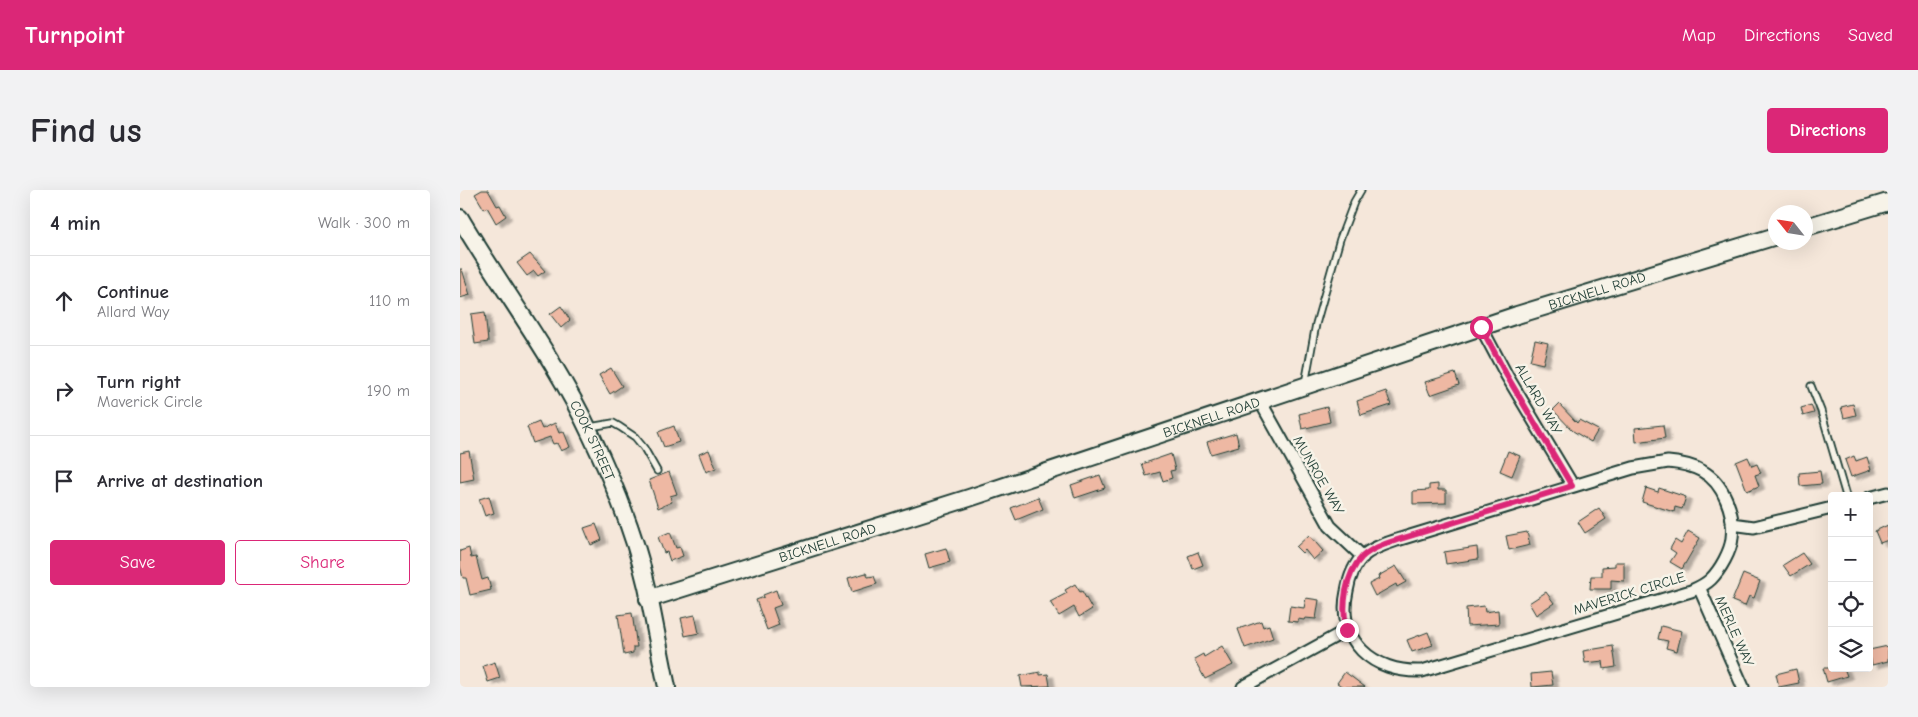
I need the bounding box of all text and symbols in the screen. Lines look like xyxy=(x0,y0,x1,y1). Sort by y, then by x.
text: Turnpoint xyxy=(25,21,124,49)
text: Map xyxy=(1682,25,1716,46)
text: Directions xyxy=(1744,25,1820,46)
text: Saved xyxy=(1848,25,1893,46)
button: Directions xyxy=(1767,108,1888,153)
text: Find us xyxy=(30,110,142,151)
north arrow xyxy=(1768,205,1813,250)
text: 4 min xyxy=(50,211,101,235)
text: Walk · 300 m xyxy=(318,214,410,232)
street label: BICKNELL ROAD xyxy=(1547,268,1648,314)
text: Continue xyxy=(97,281,169,303)
icon: ahead xyxy=(50,287,78,315)
text: 110 m xyxy=(369,292,410,310)
text: Allard Way xyxy=(97,303,169,321)
route start xyxy=(1470,316,1493,339)
street label: ALLARD WAY xyxy=(1511,361,1566,438)
text: Turn right xyxy=(97,371,181,393)
icon: right xyxy=(50,377,78,405)
text: 190 m xyxy=(367,382,410,400)
text: Maverick Circle xyxy=(97,393,202,411)
street label: BICKNELL ROAD xyxy=(1161,393,1262,442)
street label: COOK STREET xyxy=(566,397,619,484)
street label: MUNROE WAY xyxy=(1289,433,1348,518)
icon: arrive xyxy=(50,467,78,495)
text: Arrive at destination xyxy=(97,470,263,492)
map controls xyxy=(1828,492,1873,672)
button: + xyxy=(1828,492,1873,537)
street label: BICKNELL ROAD xyxy=(777,520,878,566)
button: − xyxy=(1828,537,1873,582)
button: Save xyxy=(50,540,225,585)
button: Share xyxy=(235,540,410,585)
street label: MAVERICK CIRCLE xyxy=(1571,568,1687,619)
button: locate xyxy=(1828,582,1873,627)
street label: MERLE WAY xyxy=(1711,593,1758,670)
route end xyxy=(1336,619,1359,642)
button: layers xyxy=(1828,627,1873,672)

